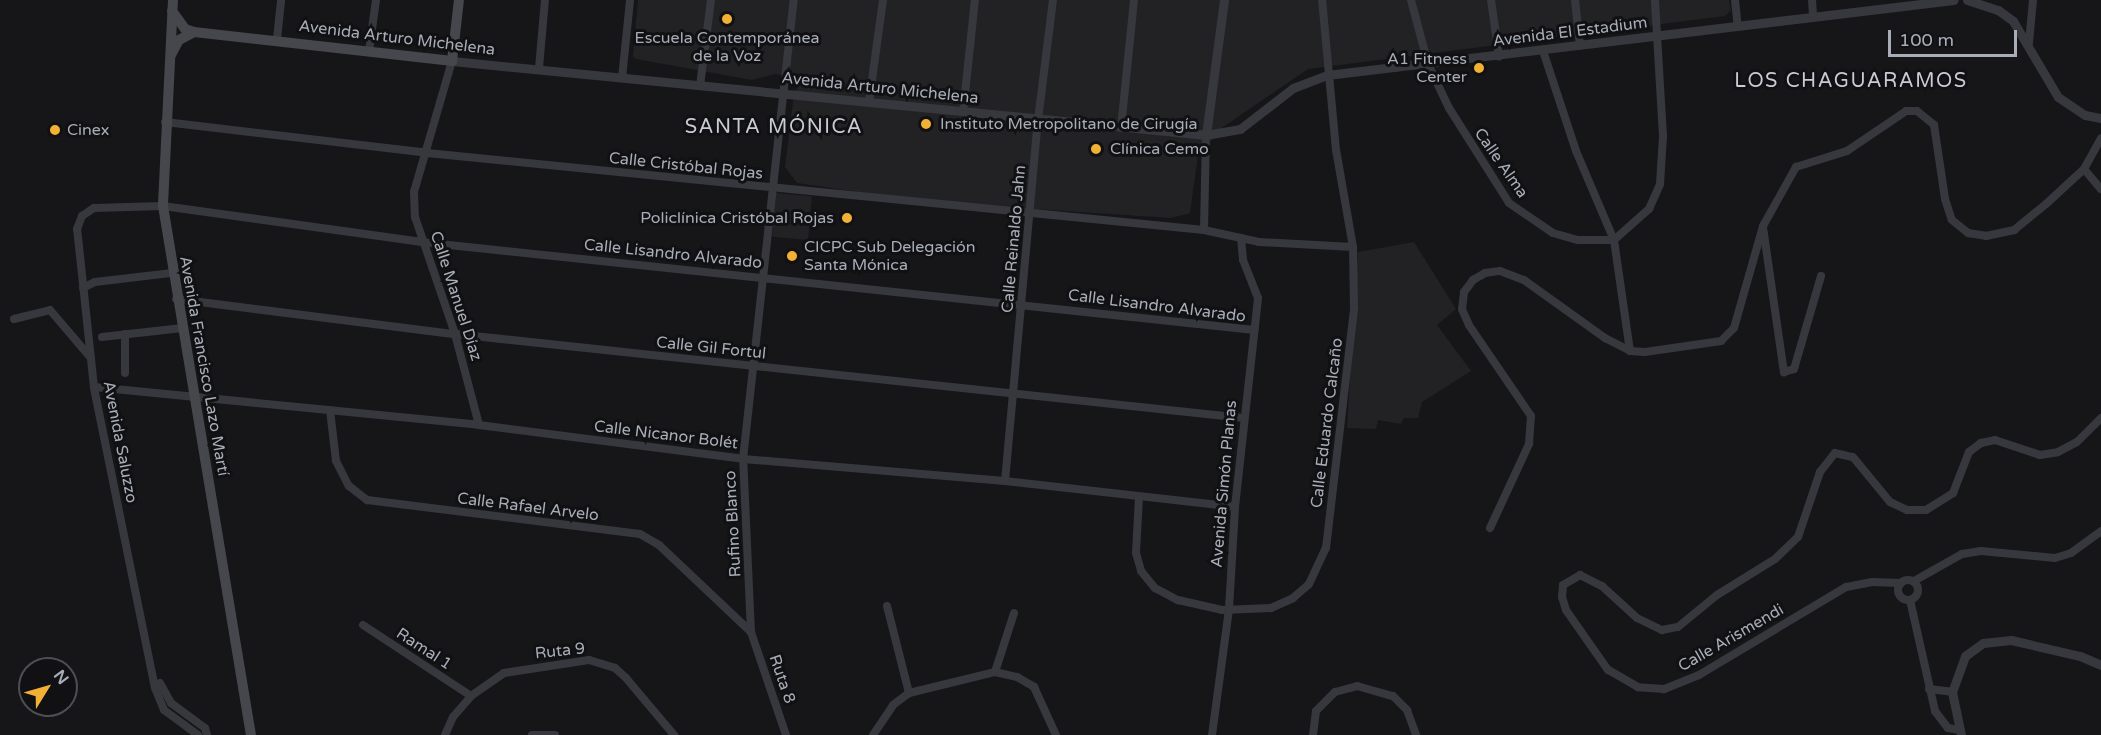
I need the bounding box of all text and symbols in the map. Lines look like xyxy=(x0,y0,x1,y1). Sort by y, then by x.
marker: Escuela Contemporánea de la Voz xyxy=(720,12,734,26)
street label: Avenida El Estadium xyxy=(1492,13,1648,51)
street label: Avenida Arturo Michelena xyxy=(298,16,496,60)
scale bar xyxy=(1891,18,2020,56)
place label: Escuela Contemporánea de la Voz xyxy=(635,28,819,66)
text: 100 m xyxy=(1899,29,1954,51)
place label: A1 Fitness Center xyxy=(1387,49,1467,87)
marker: A1 Fitness Center xyxy=(1472,61,1486,75)
street label: Avenida Arturo Michelena xyxy=(781,68,979,108)
district label: LOS CHAGUARAMOS xyxy=(1734,69,1968,93)
place label: Instituto Metropolitano de Cirugía xyxy=(940,114,1198,134)
district label: SANTA MÓNICA xyxy=(685,115,863,139)
marker: Instituto Metropolitano de Cirugía xyxy=(917,115,935,133)
place label: Cinex xyxy=(67,120,109,140)
marker: Cinex xyxy=(48,123,62,137)
street label: Calle Alma xyxy=(1470,124,1532,202)
place label: Clínica Cemo xyxy=(1110,139,1209,159)
marker: Clínica Cemo xyxy=(1087,140,1105,158)
street label: Calle Cristóbal Rojas xyxy=(608,148,764,184)
street label: Calle Reinaldo Jahn xyxy=(998,164,1030,314)
place label: Policlínica Cristóbal Rojas xyxy=(640,208,834,228)
marker: Policlínica Cristóbal Rojas xyxy=(838,209,856,227)
street label: Calle Manuel Díaz xyxy=(426,229,486,363)
street label: Calle Lisandro Alvarado xyxy=(583,235,763,273)
place label: CICPC Sub Delegación Santa Mónica xyxy=(804,237,975,275)
marker: CICPC Sub Delegación Santa Mónica xyxy=(785,249,799,263)
street label: Avenida Francisco Lazo Martí xyxy=(175,254,233,478)
street label: Calle Lisandro Alvarado xyxy=(1067,286,1247,326)
street label: Calle Gil Fortul xyxy=(655,333,767,363)
street label: Calle Eduardo Calcaño xyxy=(1307,337,1347,509)
street label: Avenida Saluzzo xyxy=(99,379,141,505)
street label: Avenida Simón Planas xyxy=(1207,400,1241,568)
street label: Calle Nicanor Bolét xyxy=(593,417,739,453)
street label: Rufino Blanco xyxy=(721,470,745,578)
street label: Calle Rafael Arvelo xyxy=(456,489,600,525)
street label: Calle Arismendi xyxy=(1675,600,1787,676)
street label: Ramal 1 xyxy=(393,624,455,674)
street label: Ruta 9 xyxy=(534,639,586,663)
street label: Ruta 8 xyxy=(765,652,799,706)
north arrow xyxy=(18,657,78,717)
text: N xyxy=(49,666,73,689)

